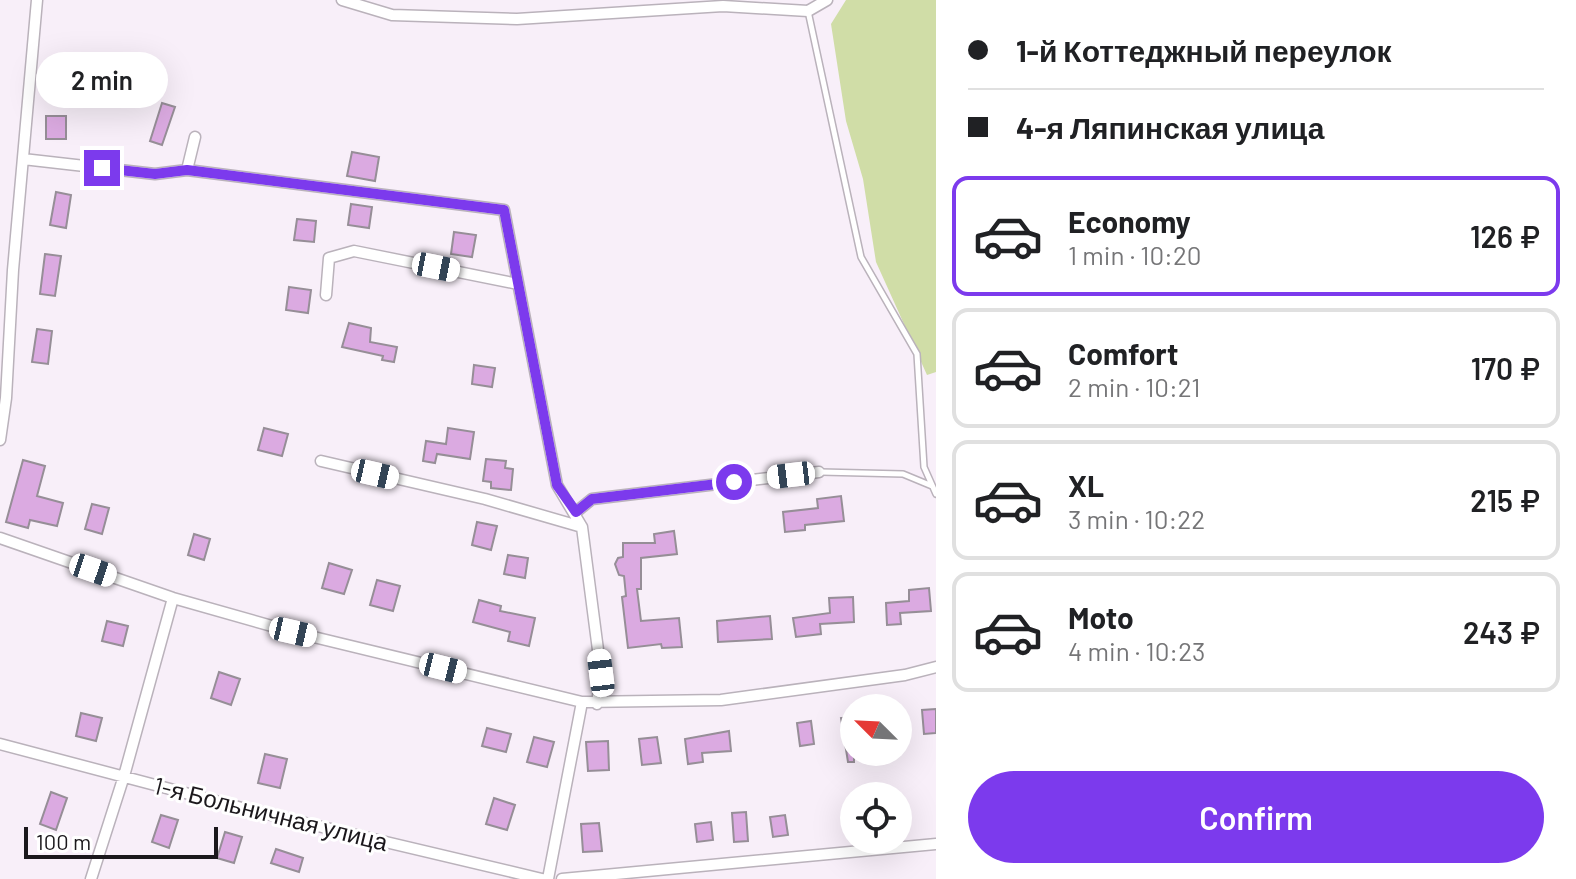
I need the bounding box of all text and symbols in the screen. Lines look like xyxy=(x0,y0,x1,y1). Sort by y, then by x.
text: 1-й Коттеджный переулок xyxy=(1016,32,1392,68)
callout: 2 min xyxy=(36,52,168,108)
text: 2 min xyxy=(71,64,133,95)
text: 4-я Ляпинская улица xyxy=(1016,109,1324,145)
route end xyxy=(84,150,120,186)
icon: car xyxy=(972,200,1044,272)
text: Economy xyxy=(1068,203,1191,239)
text: 126 ₽ xyxy=(1470,218,1540,254)
text: 1 min · 10:20 xyxy=(1068,239,1202,270)
car xyxy=(410,251,462,283)
icon: car xyxy=(972,332,1044,404)
text: Comfort xyxy=(1068,335,1178,371)
text: 170 ₽ xyxy=(1471,350,1540,386)
text: 2 min · 10:21 xyxy=(1068,371,1200,402)
car xyxy=(349,457,401,491)
car xyxy=(766,460,816,490)
route start xyxy=(716,464,752,500)
icon: car xyxy=(972,464,1044,536)
text: XL xyxy=(1068,467,1104,503)
text: 215 ₽ xyxy=(1470,482,1540,518)
text: 3 min · 10:22 xyxy=(1068,503,1205,534)
car xyxy=(66,551,120,589)
icon: car xyxy=(972,596,1044,668)
text: Moto xyxy=(1068,599,1134,635)
text: 243 ₽ xyxy=(1463,614,1540,650)
car xyxy=(267,615,319,649)
text: 4 min · 10:23 xyxy=(1068,635,1205,666)
car xyxy=(586,648,616,698)
car xyxy=(417,651,469,685)
north arrow xyxy=(840,694,912,766)
map controls xyxy=(840,694,912,854)
street label: 1-я Больничная улица xyxy=(151,770,392,856)
button: Confirm xyxy=(968,771,1544,863)
button: locate xyxy=(840,782,912,854)
scale bar xyxy=(24,823,218,859)
text: 100 m xyxy=(36,828,91,854)

